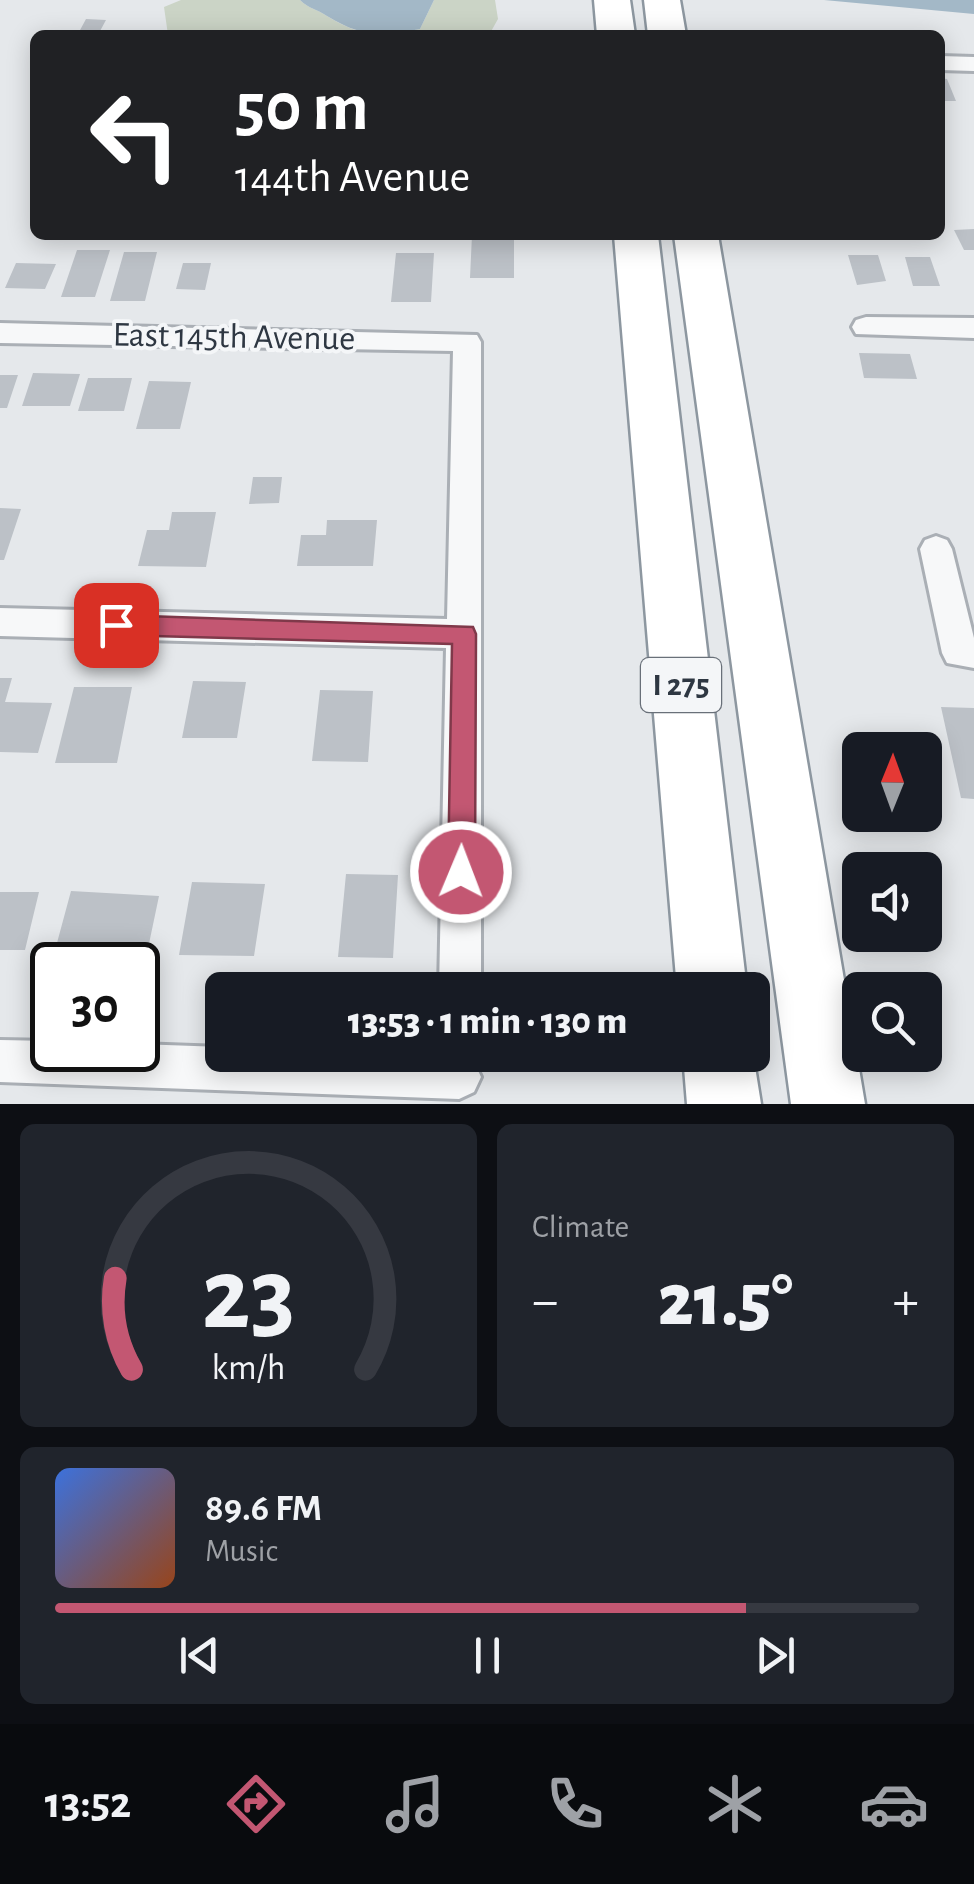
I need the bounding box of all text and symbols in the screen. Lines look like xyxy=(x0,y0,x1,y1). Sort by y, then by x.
icon: left xyxy=(70,70,200,200)
text: 50 m xyxy=(235,73,369,143)
text: 144th Avenue xyxy=(235,155,470,200)
street label: East 145th Avenue xyxy=(112,317,356,357)
pin xyxy=(74,583,159,668)
icon: arrive xyxy=(89,598,144,653)
road number: I 275 xyxy=(641,658,721,712)
north arrow xyxy=(842,732,942,832)
map controls xyxy=(842,732,942,1072)
position arrow xyxy=(409,820,513,924)
button: sound xyxy=(842,852,942,952)
speed limit sign: 30 xyxy=(30,942,160,1072)
button: search xyxy=(842,972,942,1072)
text: 13:53 · 1 min · 130 m xyxy=(348,1003,627,1041)
text: Climate xyxy=(532,1211,629,1243)
text: 23 xyxy=(202,1244,295,1348)
text: 21.5° xyxy=(658,1264,793,1339)
text: − xyxy=(532,1274,558,1329)
text: + xyxy=(893,1274,919,1329)
text: km/h xyxy=(212,1350,285,1386)
text: 89.6 FM xyxy=(205,1490,322,1528)
text: Music xyxy=(205,1535,278,1567)
icon: previous xyxy=(172,1628,227,1683)
icon: pause xyxy=(460,1628,515,1683)
icon: next xyxy=(748,1628,803,1683)
icon: directions xyxy=(221,1769,291,1839)
icon: music xyxy=(380,1769,450,1839)
icon: phone xyxy=(540,1769,610,1839)
icon: climate xyxy=(700,1769,770,1839)
icon: car xyxy=(859,1769,929,1839)
text: 13:52 xyxy=(45,1781,131,1826)

